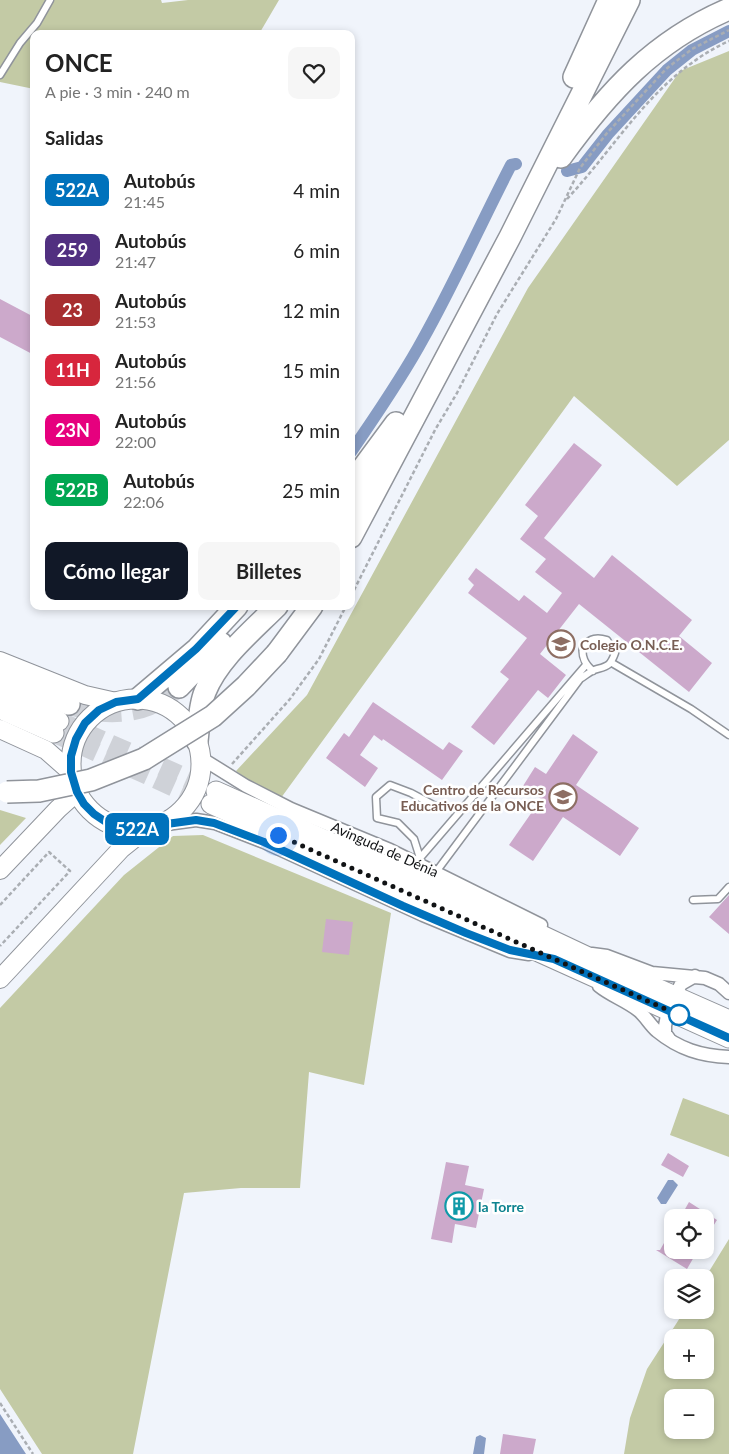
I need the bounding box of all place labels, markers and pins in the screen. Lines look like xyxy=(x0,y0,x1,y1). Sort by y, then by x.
school or university icon: Colegio O.N.C.E. xyxy=(546,629,576,659)
place label: Colegio O.N.C.E. xyxy=(580,636,683,653)
place label: Centro de Recursos Educativos de la ONCE xyxy=(401,781,544,814)
school or university icon: Centro de Recursos Educativos de la ONCE xyxy=(548,782,578,812)
unlabelled marker xyxy=(668,1004,690,1026)
building icon: la Torre xyxy=(444,1191,474,1221)
place label: la Torre xyxy=(478,1198,525,1215)

